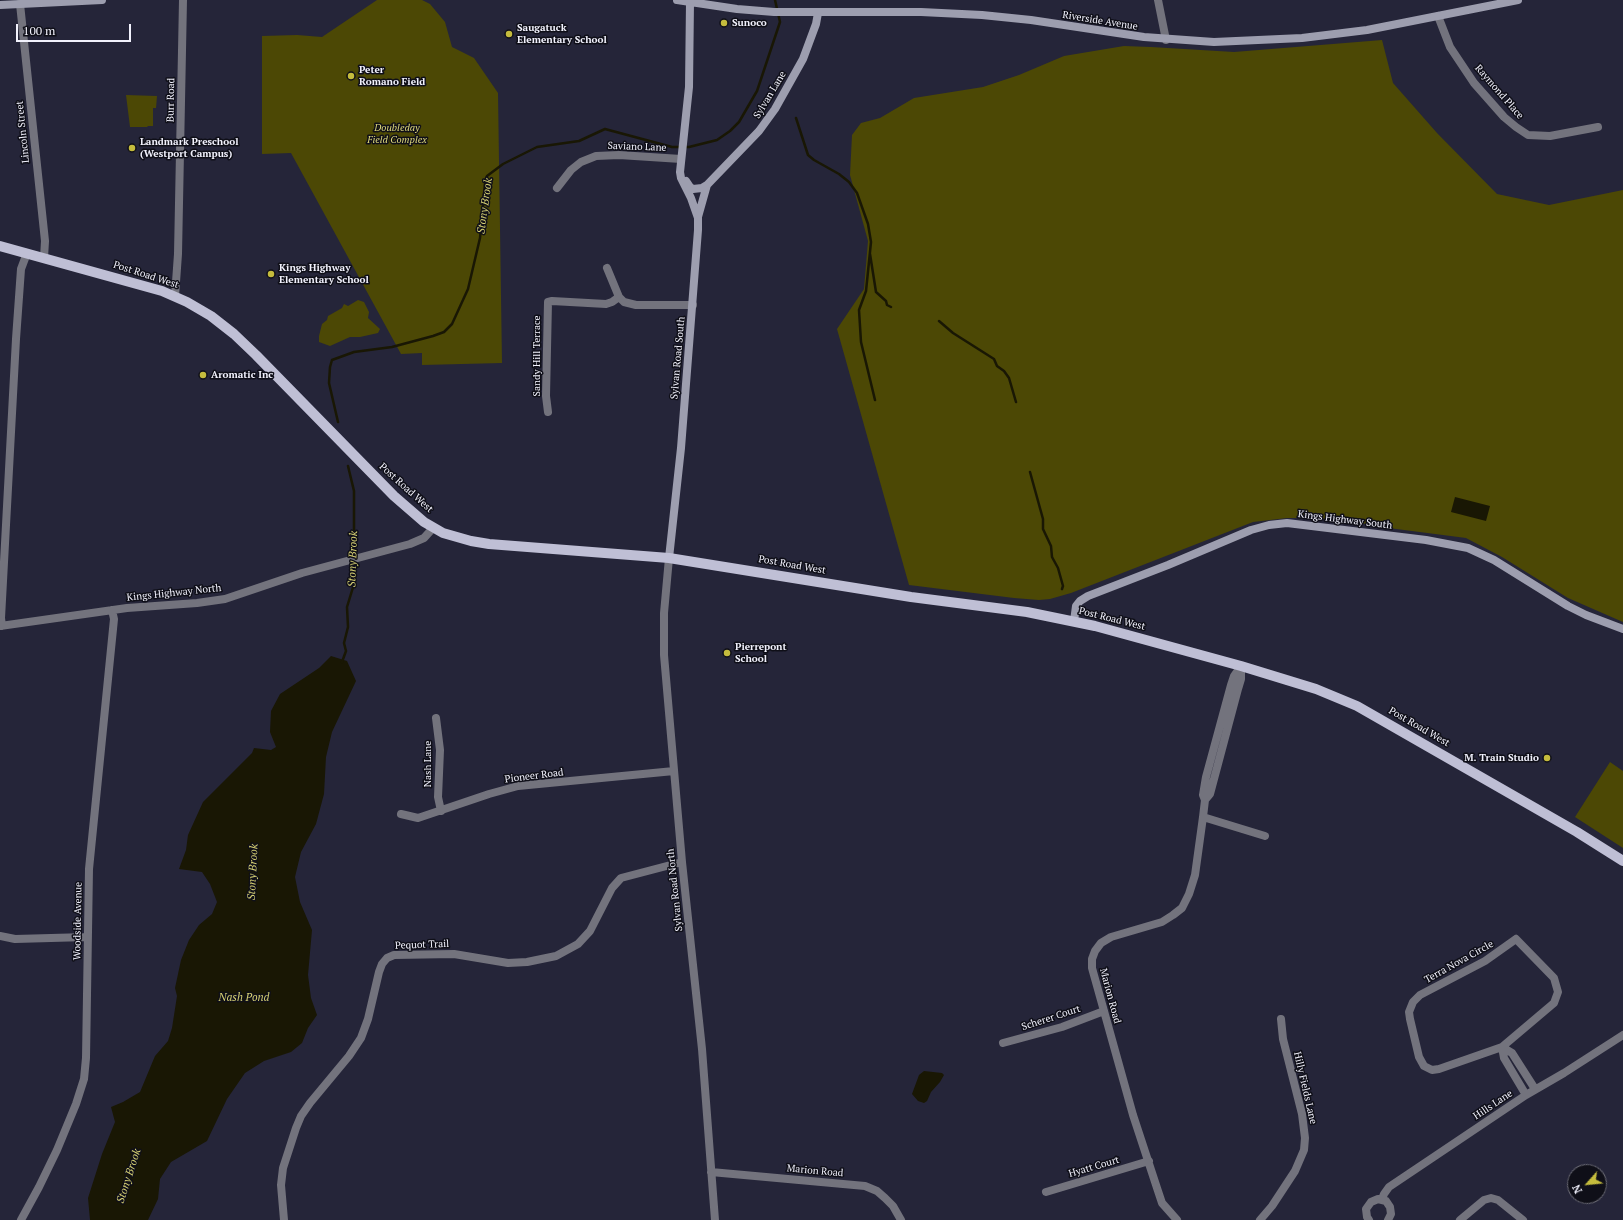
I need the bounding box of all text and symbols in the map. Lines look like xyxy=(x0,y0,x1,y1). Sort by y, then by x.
street label: Riverside Avenue xyxy=(1061,9,1139,33)
scale bar xyxy=(18,16,133,42)
place label: Sunoco xyxy=(732,17,767,29)
marker: Sunoco xyxy=(719,18,729,28)
place label: Saugatuck Elementary School xyxy=(517,22,607,46)
text: 100 m xyxy=(23,23,55,38)
marker: Saugatuck Elementary School xyxy=(504,29,514,39)
street label: Raymond Place xyxy=(1472,62,1526,122)
place label: Peter Romano Field xyxy=(359,64,425,88)
street label: Sylvan Lane xyxy=(751,69,789,121)
marker: Peter Romano Field xyxy=(346,71,356,81)
street label: Burr Road xyxy=(165,78,177,122)
street label: Lincoln Street xyxy=(14,100,32,164)
park label: Doubleday Field Complex xyxy=(367,122,427,146)
place label: Landmark Preschool (Westport Campus) xyxy=(140,136,238,160)
street label: Saviano Lane xyxy=(607,140,667,154)
marker: Landmark Preschool (Westport Campus) xyxy=(127,143,137,153)
water label: Stony Brook xyxy=(475,177,495,235)
street label: Post Road West xyxy=(112,259,180,291)
place label: Kings Highway Elementary School xyxy=(279,262,369,286)
marker: Kings Highway Elementary School xyxy=(266,269,276,279)
street label: Sandy Hill Terrace xyxy=(531,316,543,396)
street label: Sylvan Road South xyxy=(668,316,688,400)
place label: Aromatic Inc xyxy=(211,369,273,381)
marker: Aromatic Inc xyxy=(198,370,208,380)
street label: Post Road West xyxy=(377,461,435,515)
street label: Kings Highway South xyxy=(1297,508,1393,532)
water label: Stony Brook xyxy=(345,531,361,587)
street label: Post Road West xyxy=(757,553,827,577)
street label: Kings Highway North xyxy=(126,582,222,604)
street label: Post Road West xyxy=(1077,605,1147,633)
place label: Pierrepont School xyxy=(735,641,787,664)
marker: Pierrepont School xyxy=(722,648,732,658)
street label: Post Road West xyxy=(1386,705,1452,749)
street label: Nash Lane xyxy=(422,741,434,787)
place label: M. Train Studio xyxy=(1464,752,1539,764)
marker: M. Train Studio xyxy=(1542,753,1552,763)
street label: Pioneer Road xyxy=(504,766,564,786)
water label: Stony Brook xyxy=(245,844,261,900)
street label: Sylvan Road North xyxy=(665,848,685,932)
street label: Woodside Avenue xyxy=(71,882,85,960)
street label: Pequot Trail xyxy=(395,938,449,952)
street label: Terra Nova Circle xyxy=(1422,938,1496,986)
street label: Marion Road xyxy=(1097,967,1123,1025)
water label: Nash Pond xyxy=(219,991,269,1005)
street label: Scherer Court xyxy=(1020,1003,1082,1033)
street label: Hilly Fields Lane xyxy=(1291,1051,1319,1125)
street label: Hills Lane xyxy=(1471,1088,1515,1122)
water label: Stony Brook xyxy=(114,1147,144,1205)
street label: Hyatt Court xyxy=(1067,1154,1121,1180)
street label: Marion Road xyxy=(786,1163,844,1179)
north arrow xyxy=(1567,1164,1607,1204)
text: N xyxy=(1569,1182,1585,1196)

